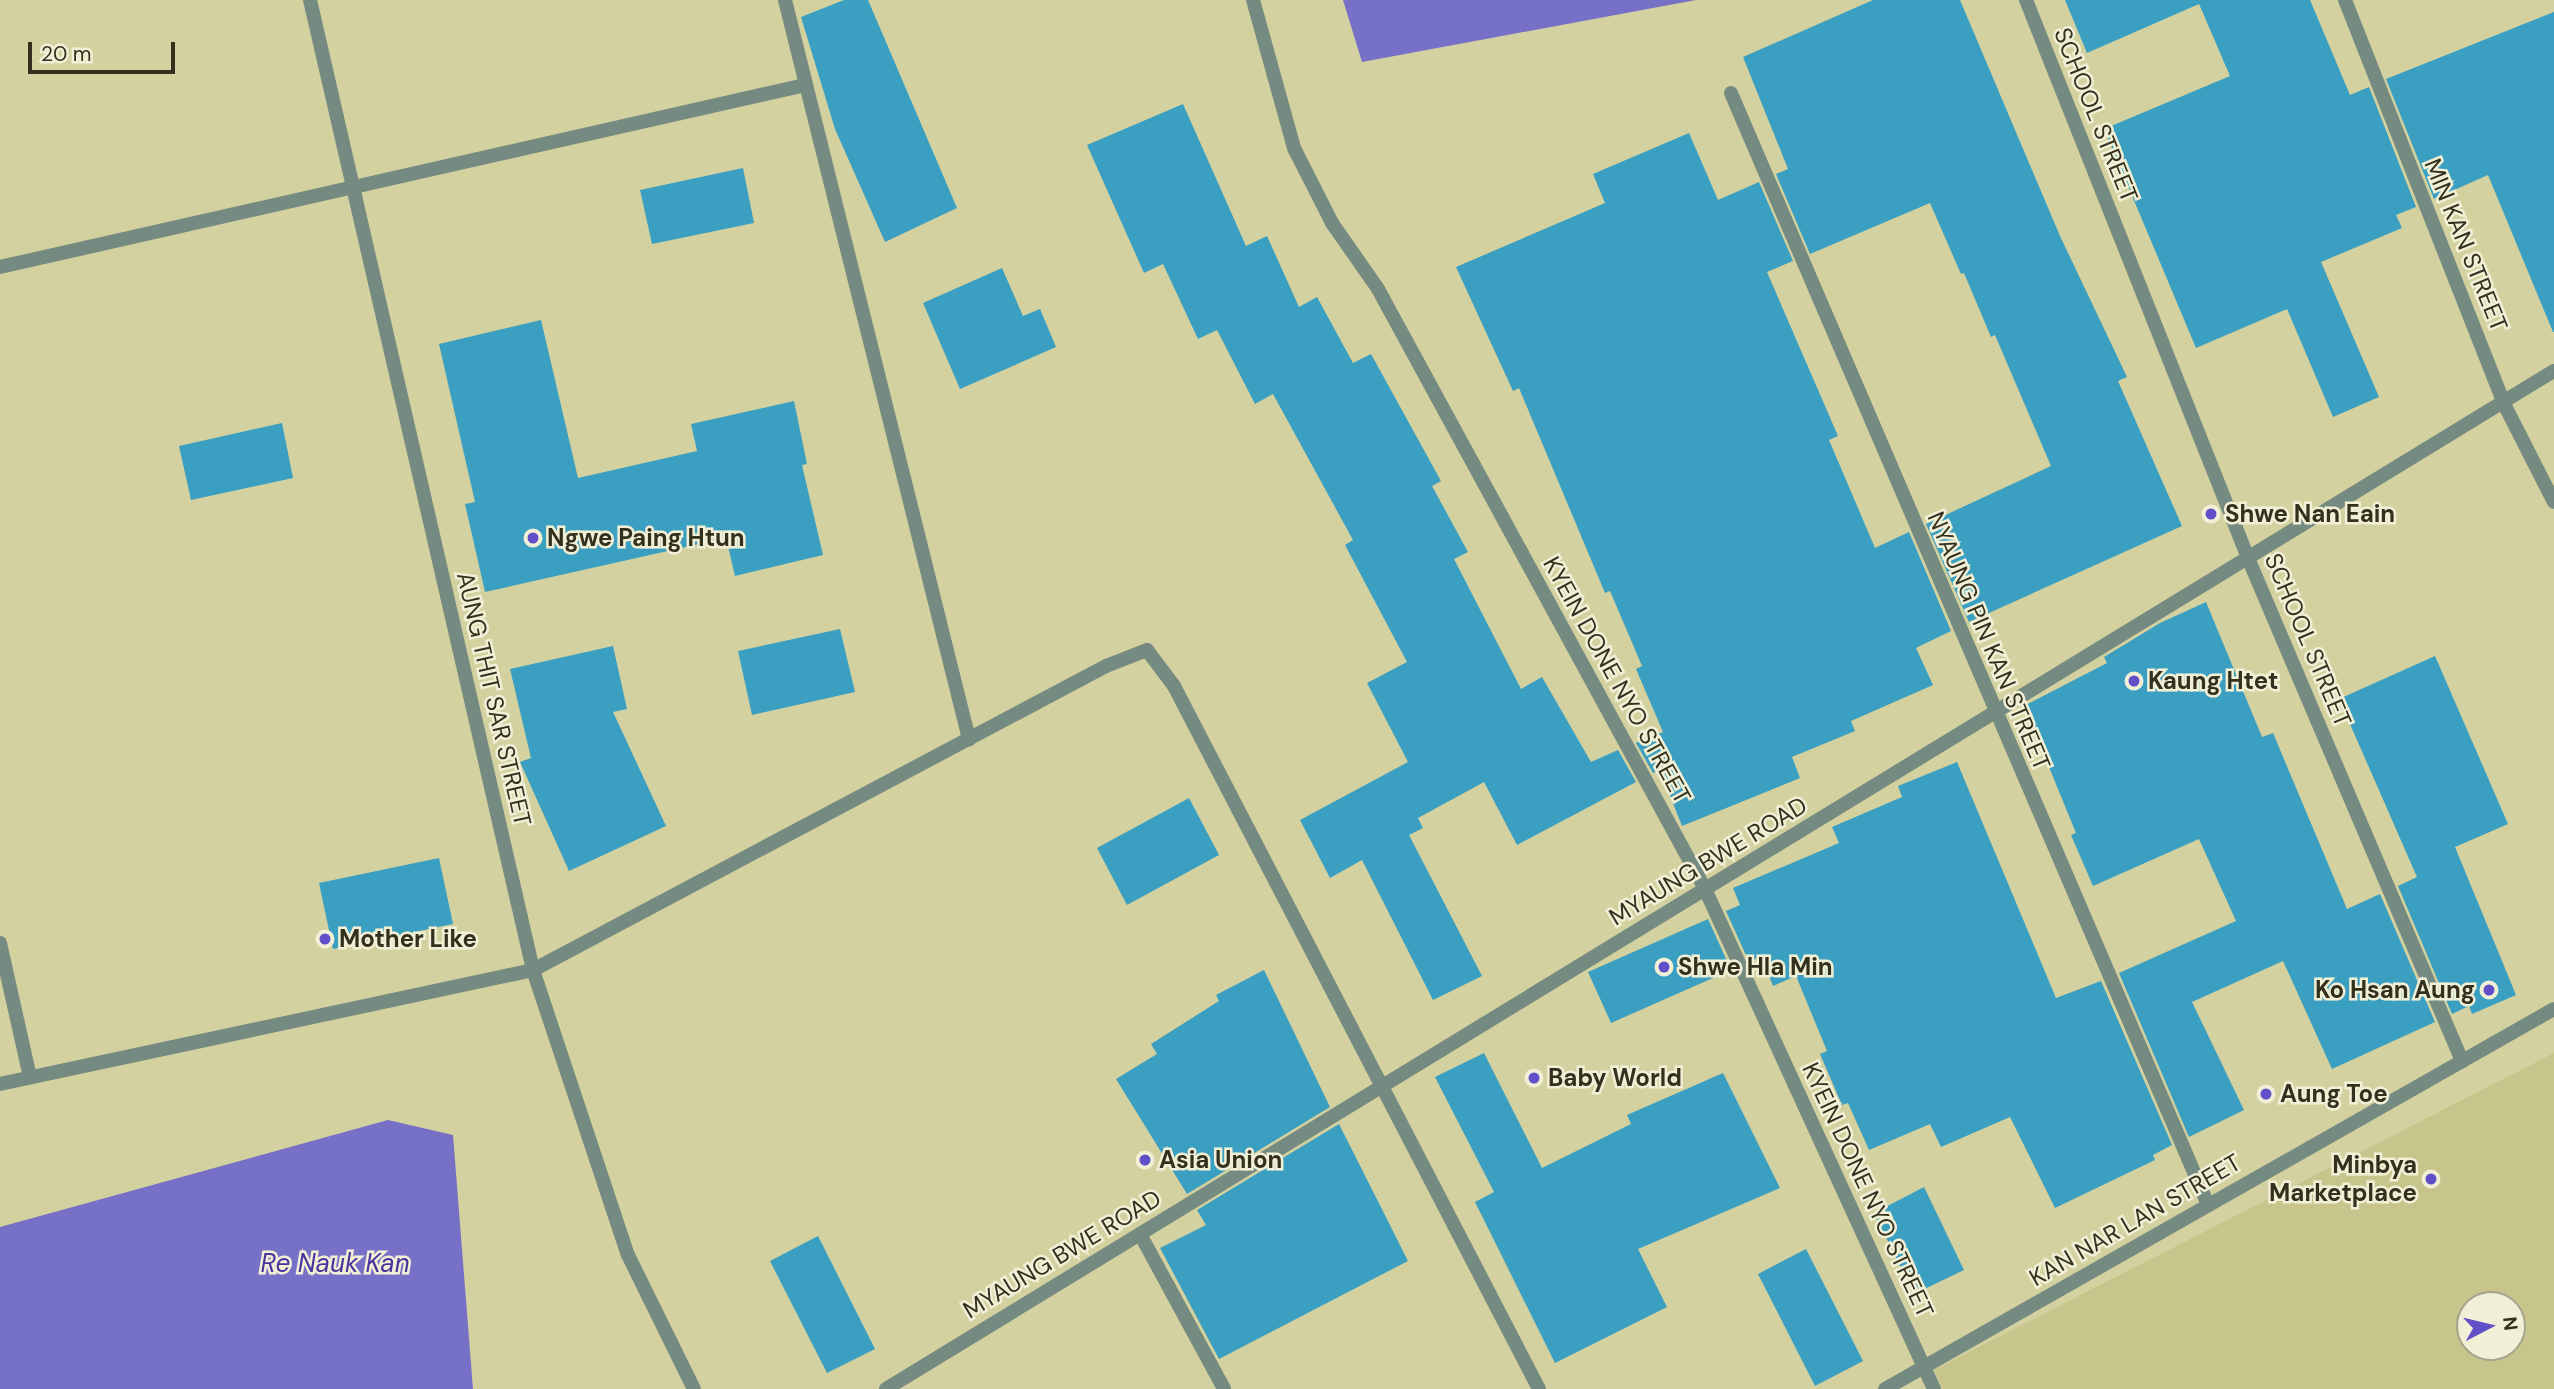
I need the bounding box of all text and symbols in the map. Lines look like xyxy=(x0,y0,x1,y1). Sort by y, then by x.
street label: SCHOOL STREET xyxy=(2048,24,2144,206)
scale bar xyxy=(32,28,178,72)
text: 20 m xyxy=(41,40,92,68)
street label: MIN KAN STREET xyxy=(2418,155,2514,335)
place label: Shwe Nan Eain xyxy=(2225,500,2395,528)
marker: Shwe Nan Eain xyxy=(2203,506,2219,522)
street label: NYAUNG PIN KAN STREET xyxy=(1921,507,2057,775)
place label: Ngwe Paing Htun xyxy=(547,524,745,552)
marker: Ngwe Paing Htun xyxy=(525,530,541,546)
street label: SCHOOL STREET xyxy=(2259,549,2357,731)
street label: KYEIN DONE NYO STREET xyxy=(1537,552,1697,808)
street label: AUNG THIT SAR STREET xyxy=(451,569,537,829)
place label: Kaung Htet xyxy=(2148,667,2278,695)
marker: Kaung Htet xyxy=(2126,673,2142,689)
street label: MYAUNG BWE ROAD xyxy=(1604,791,1812,931)
place label: Mother Like xyxy=(339,925,477,953)
marker: Mother Like xyxy=(317,931,333,947)
place label: Shwe Hla Min xyxy=(1678,953,1833,981)
marker: Shwe Hla Min xyxy=(1656,959,1672,975)
place label: Ko Hsan Aung xyxy=(2315,976,2475,1004)
marker: Ko Hsan Aung xyxy=(2481,982,2497,998)
street label: KYEIN DONE NYO STREET xyxy=(1796,1058,1940,1322)
place label: Baby World xyxy=(1548,1064,1682,1092)
marker: Baby World xyxy=(1526,1070,1542,1086)
place label: Aung Toe xyxy=(2280,1080,2388,1108)
marker: Aung Toe xyxy=(2258,1086,2274,1102)
place label: Asia Union xyxy=(1159,1146,1282,1174)
street label: KAN NAR LAN STREET xyxy=(2024,1148,2246,1292)
place label: Minbya Marketplace xyxy=(2269,1151,2417,1207)
marker: Asia Union xyxy=(1137,1152,1153,1168)
marker: Minbya Marketplace xyxy=(2423,1171,2439,1187)
street label: MYAUNG BWE ROAD xyxy=(958,1184,1166,1324)
water label: Re Nauk Kan xyxy=(260,1248,410,1280)
north arrow xyxy=(2456,1291,2526,1361)
text: N xyxy=(2497,1315,2524,1332)

